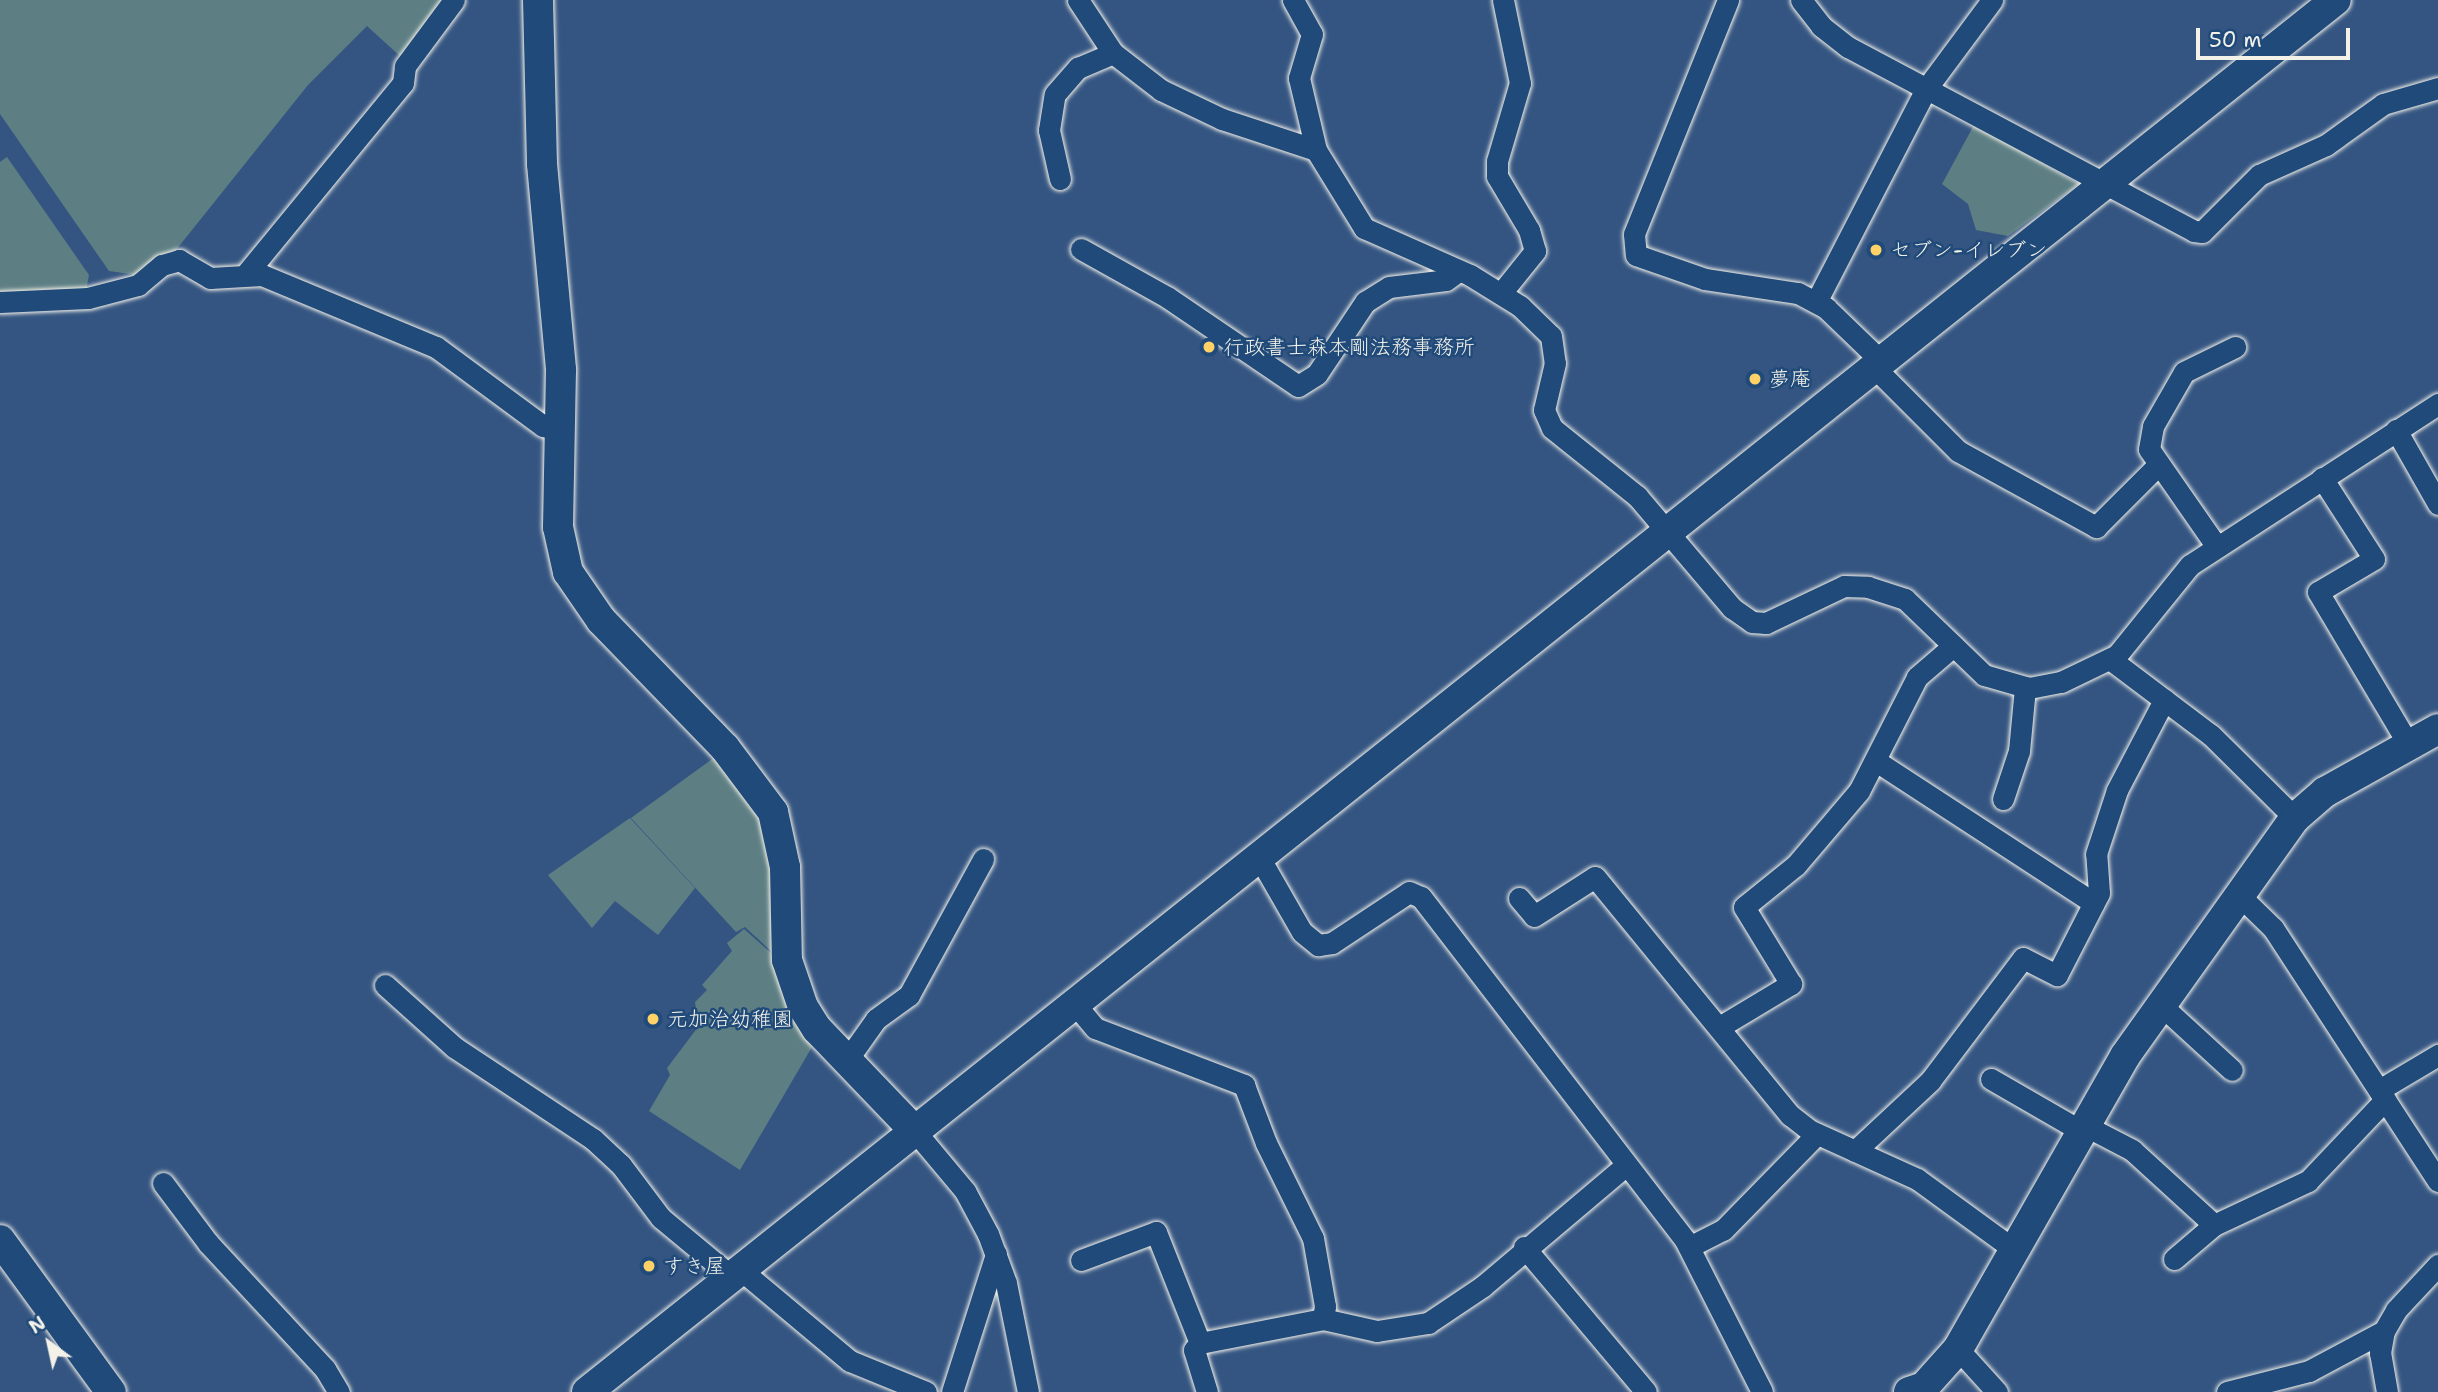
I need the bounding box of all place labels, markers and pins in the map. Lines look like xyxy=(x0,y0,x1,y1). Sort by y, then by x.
place label: セブン-イレブン xyxy=(1890,237,2047,263)
marker: セブン-イレブン xyxy=(1868,242,1884,258)
place label: 行政書士森本剛法務事務所 xyxy=(1223,334,1475,360)
marker: 行政書士森本剛法務事務所 xyxy=(1201,339,1217,355)
place label: 夢庵 xyxy=(1769,366,1811,392)
marker: 夢庵 xyxy=(1747,371,1763,387)
place label: 元加治幼稚園 xyxy=(667,1006,793,1032)
marker: 元加治幼稚園 xyxy=(645,1011,661,1027)
place label: すき屋 xyxy=(663,1253,726,1279)
marker: すき屋 xyxy=(641,1258,657,1274)

